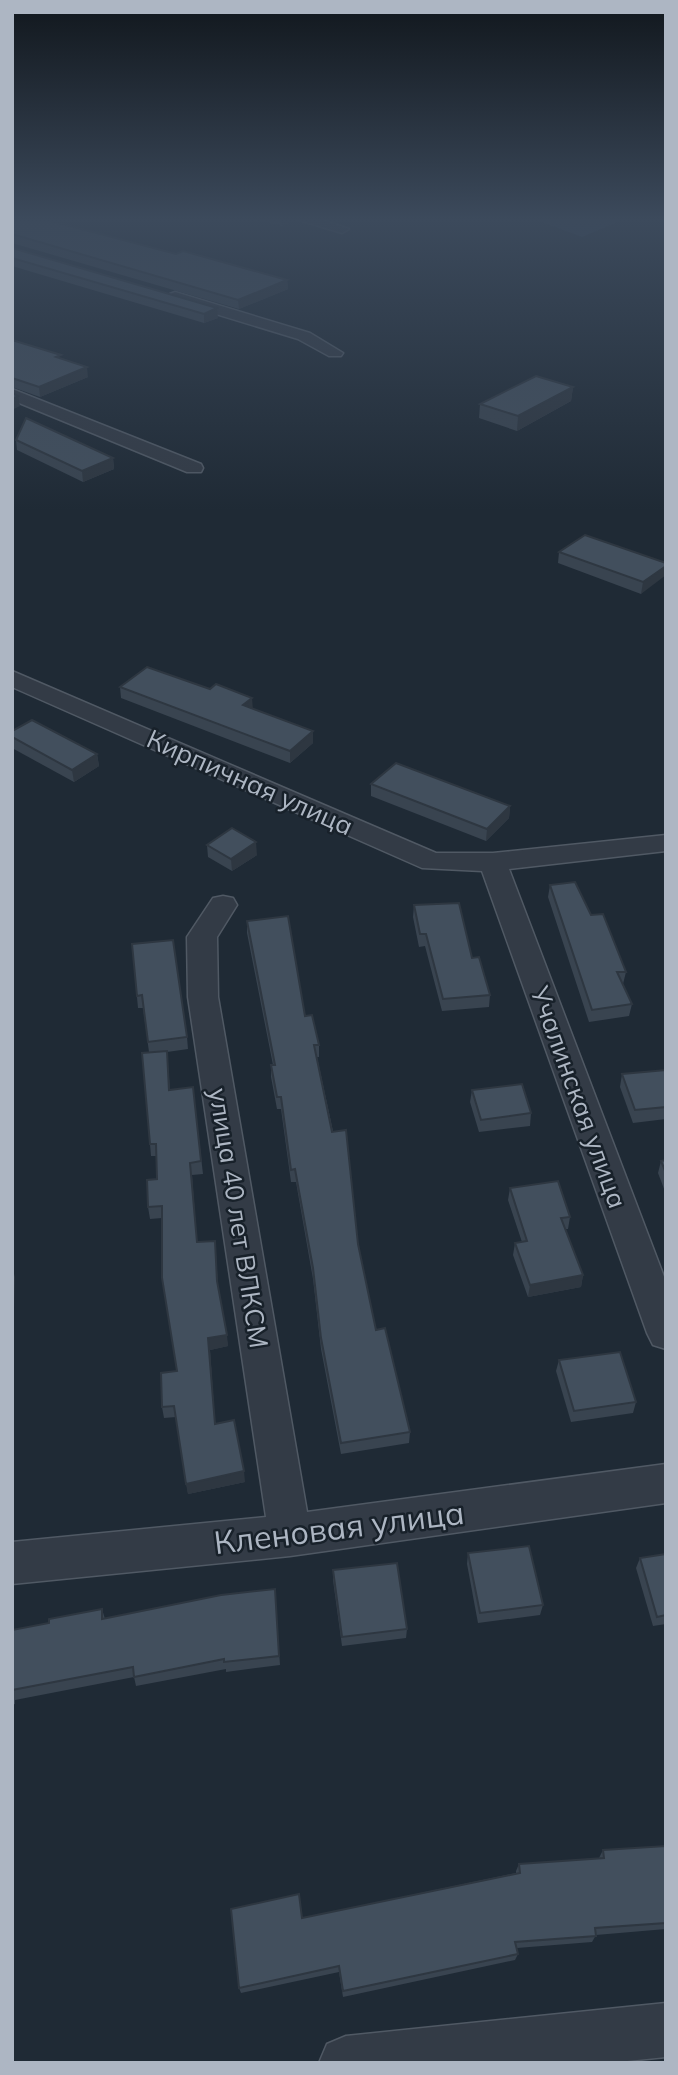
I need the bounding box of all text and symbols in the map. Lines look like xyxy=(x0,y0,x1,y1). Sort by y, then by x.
street label: Кирпичная улица xyxy=(142,722,358,842)
street label: Учалинская улица xyxy=(523,981,634,1213)
street label: улица 40 лет ВЛКСМ xyxy=(202,1085,276,1351)
street label: Кленовая улица xyxy=(212,1492,466,1562)

